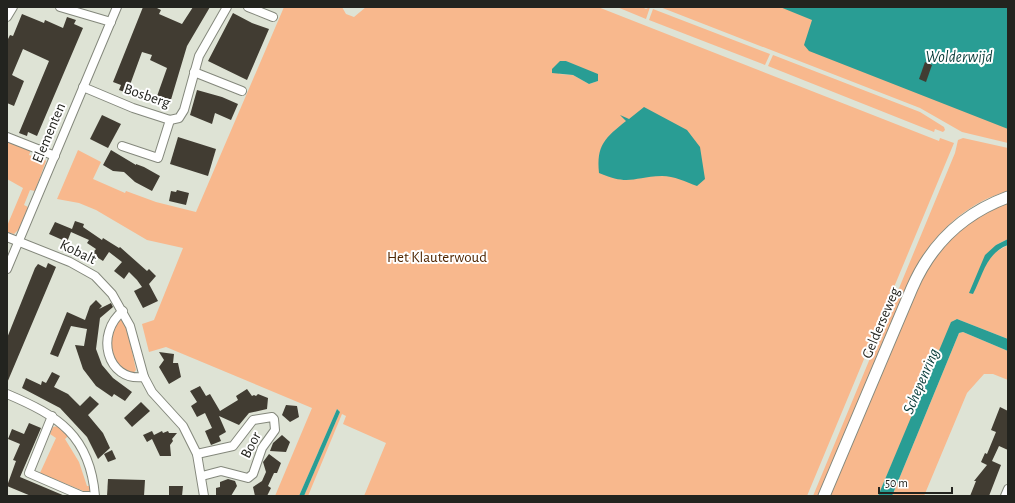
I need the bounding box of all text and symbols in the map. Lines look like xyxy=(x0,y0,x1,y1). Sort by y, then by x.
water label: Wolderwijd xyxy=(926,49,992,66)
street label: Bosberg xyxy=(122,81,173,111)
street label: Elementen xyxy=(30,101,68,165)
street label: Kobalt xyxy=(57,237,99,267)
park label: Het Klauterwoud xyxy=(387,250,487,265)
street label: Gelderseweg xyxy=(859,285,903,361)
water label: Schepenring xyxy=(900,346,943,417)
street label: Boor xyxy=(238,429,264,461)
scale bar xyxy=(879,469,952,495)
text: 50 m xyxy=(885,477,908,489)

